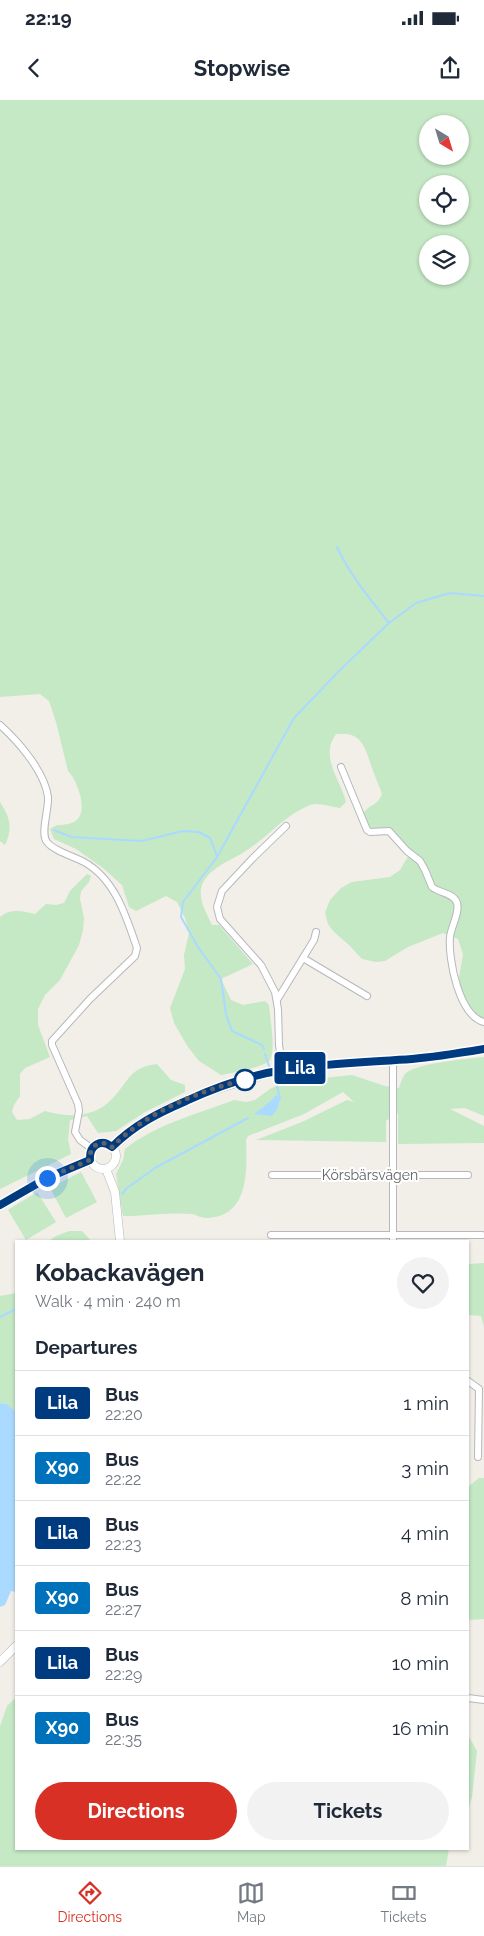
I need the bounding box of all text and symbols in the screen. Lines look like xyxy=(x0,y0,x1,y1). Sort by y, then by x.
text: 22:19 xyxy=(25,7,72,29)
icon: back xyxy=(20,54,48,82)
icon: share xyxy=(436,54,464,82)
text: Stopwise xyxy=(194,55,290,81)
north arrow xyxy=(419,115,469,165)
map controls xyxy=(419,115,469,285)
button: locate xyxy=(419,175,469,225)
button: layers xyxy=(419,235,469,285)
line badge: Lila xyxy=(265,1052,335,1084)
text: Lila xyxy=(284,1057,316,1078)
unlabelled marker xyxy=(234,1069,256,1091)
your location xyxy=(35,1166,60,1191)
street label: Körsbärsvägen xyxy=(322,1167,418,1183)
button: heart xyxy=(397,1257,449,1309)
text: Kobackavägen xyxy=(35,1258,205,1287)
text: Walk · 4 min · 240 m xyxy=(35,1292,181,1311)
text: Departures xyxy=(35,1336,137,1358)
text: Bus xyxy=(105,1383,139,1405)
text: Lila xyxy=(47,1392,78,1413)
text: 1 min xyxy=(403,1392,449,1414)
text: 22:20 xyxy=(105,1405,143,1424)
text: Bus xyxy=(105,1448,139,1470)
text: X90 xyxy=(46,1457,79,1478)
text: 3 min xyxy=(401,1457,449,1479)
text: 22:22 xyxy=(105,1470,141,1489)
text: Bus xyxy=(105,1513,139,1535)
text: Lila xyxy=(47,1522,78,1543)
text: 4 min xyxy=(401,1522,449,1544)
text: 22:23 xyxy=(105,1535,142,1554)
text: Bus xyxy=(105,1578,139,1600)
text: X90 xyxy=(46,1587,79,1608)
text: 8 min xyxy=(400,1587,449,1609)
text: 22:27 xyxy=(105,1600,142,1619)
text: Bus xyxy=(105,1643,139,1665)
text: Lila xyxy=(47,1652,78,1673)
text: 10 min xyxy=(392,1652,449,1674)
text: 22:29 xyxy=(105,1665,142,1684)
text: Bus xyxy=(105,1708,139,1730)
text: X90 xyxy=(46,1717,79,1738)
text: 16 min xyxy=(392,1717,449,1739)
text: 22:35 xyxy=(105,1730,142,1749)
button: Directions xyxy=(35,1782,237,1840)
button: Tickets xyxy=(247,1782,449,1840)
tab: Directions xyxy=(57,1879,122,1925)
tab: Map xyxy=(237,1879,266,1925)
tab: Tickets xyxy=(381,1879,427,1925)

